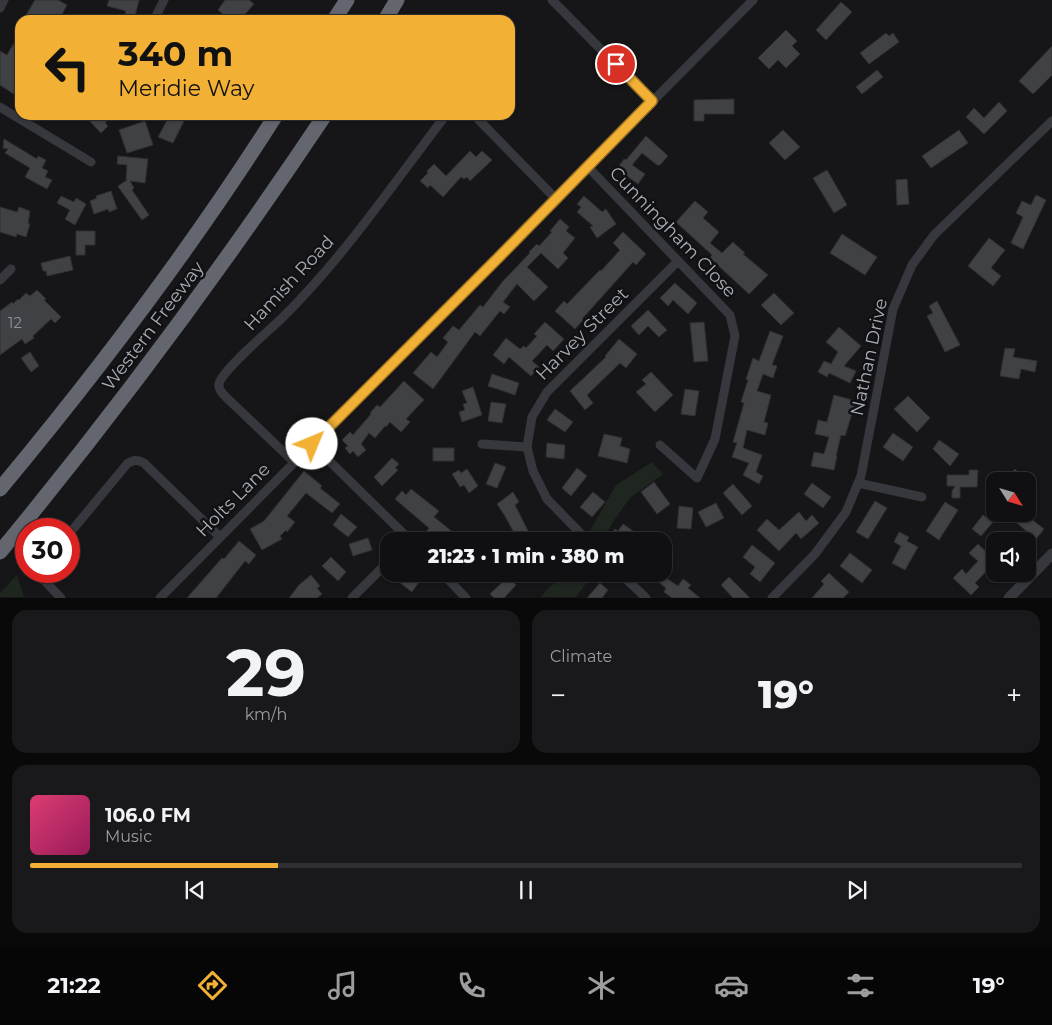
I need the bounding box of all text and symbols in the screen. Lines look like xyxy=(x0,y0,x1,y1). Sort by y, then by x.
text: 340 m xyxy=(118,32,233,75)
icon: left xyxy=(35,35,100,100)
pin xyxy=(595,43,637,85)
icon: arrive xyxy=(602,50,630,78)
text: Meridie Way xyxy=(118,75,254,102)
street label: Cunningham Close xyxy=(605,162,741,302)
street label: Hamish Road xyxy=(239,231,339,335)
street label: Western Freeway xyxy=(97,257,209,395)
street label: Harvey Street xyxy=(531,283,633,385)
street label: Nathan Drive xyxy=(846,296,892,418)
house number: 12 xyxy=(8,313,22,332)
position arrow xyxy=(285,417,337,469)
street label: Holts Lane xyxy=(191,458,275,542)
north arrow xyxy=(986,472,1036,522)
map controls xyxy=(986,472,1036,582)
speed limit sign: 30 xyxy=(15,518,80,583)
button: sound xyxy=(986,532,1036,582)
text: 21:23 · 1 min · 380 m xyxy=(428,545,624,568)
text: 29 xyxy=(226,633,306,712)
text: Climate xyxy=(550,647,612,666)
text: 19° xyxy=(758,671,814,718)
text: − xyxy=(550,678,566,712)
text: + xyxy=(1006,678,1022,712)
text: km/h xyxy=(245,705,287,724)
text: 106.0 FM xyxy=(105,804,191,827)
text: Music xyxy=(105,827,152,846)
icon: previous xyxy=(181,876,209,904)
icon: pause xyxy=(512,876,540,904)
icon: next xyxy=(843,876,871,904)
icon: directions xyxy=(195,968,230,1003)
icon: music xyxy=(325,968,360,1003)
icon: phone xyxy=(454,968,489,1003)
icon: climate xyxy=(584,968,619,1003)
icon: car xyxy=(714,968,749,1003)
icon: filters xyxy=(843,968,878,1003)
text: 21:22 xyxy=(47,972,101,999)
text: 19° xyxy=(973,972,1005,999)

